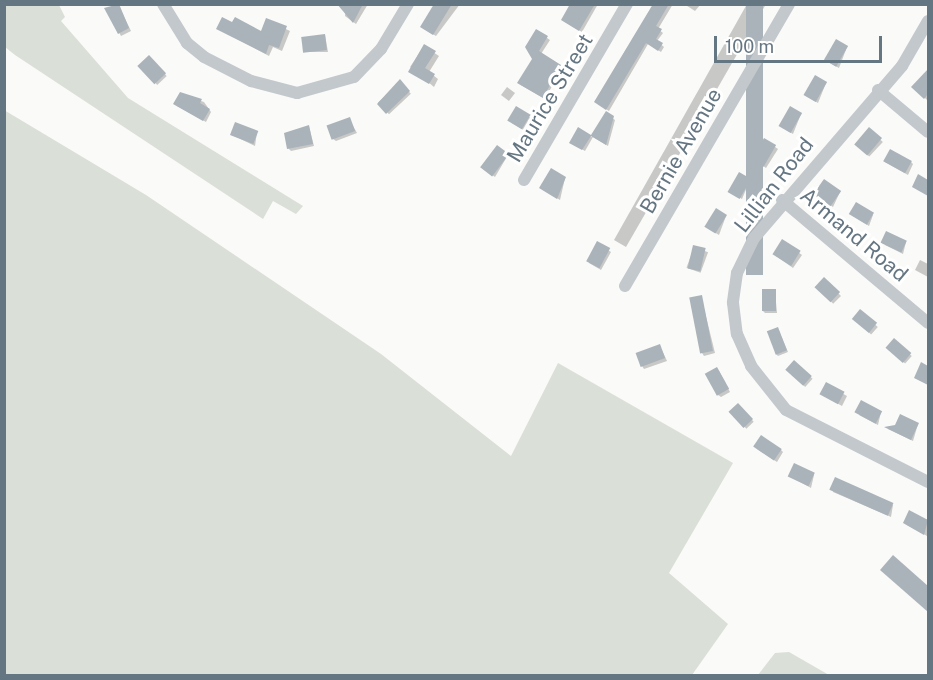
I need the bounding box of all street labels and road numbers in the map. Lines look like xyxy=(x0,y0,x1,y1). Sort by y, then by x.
street label: Maurice Street xyxy=(502,29,598,167)
street label: Bernie Avenue xyxy=(635,84,727,218)
street label: Lillian Road xyxy=(729,133,819,237)
street label: Armand Road xyxy=(795,183,913,287)

